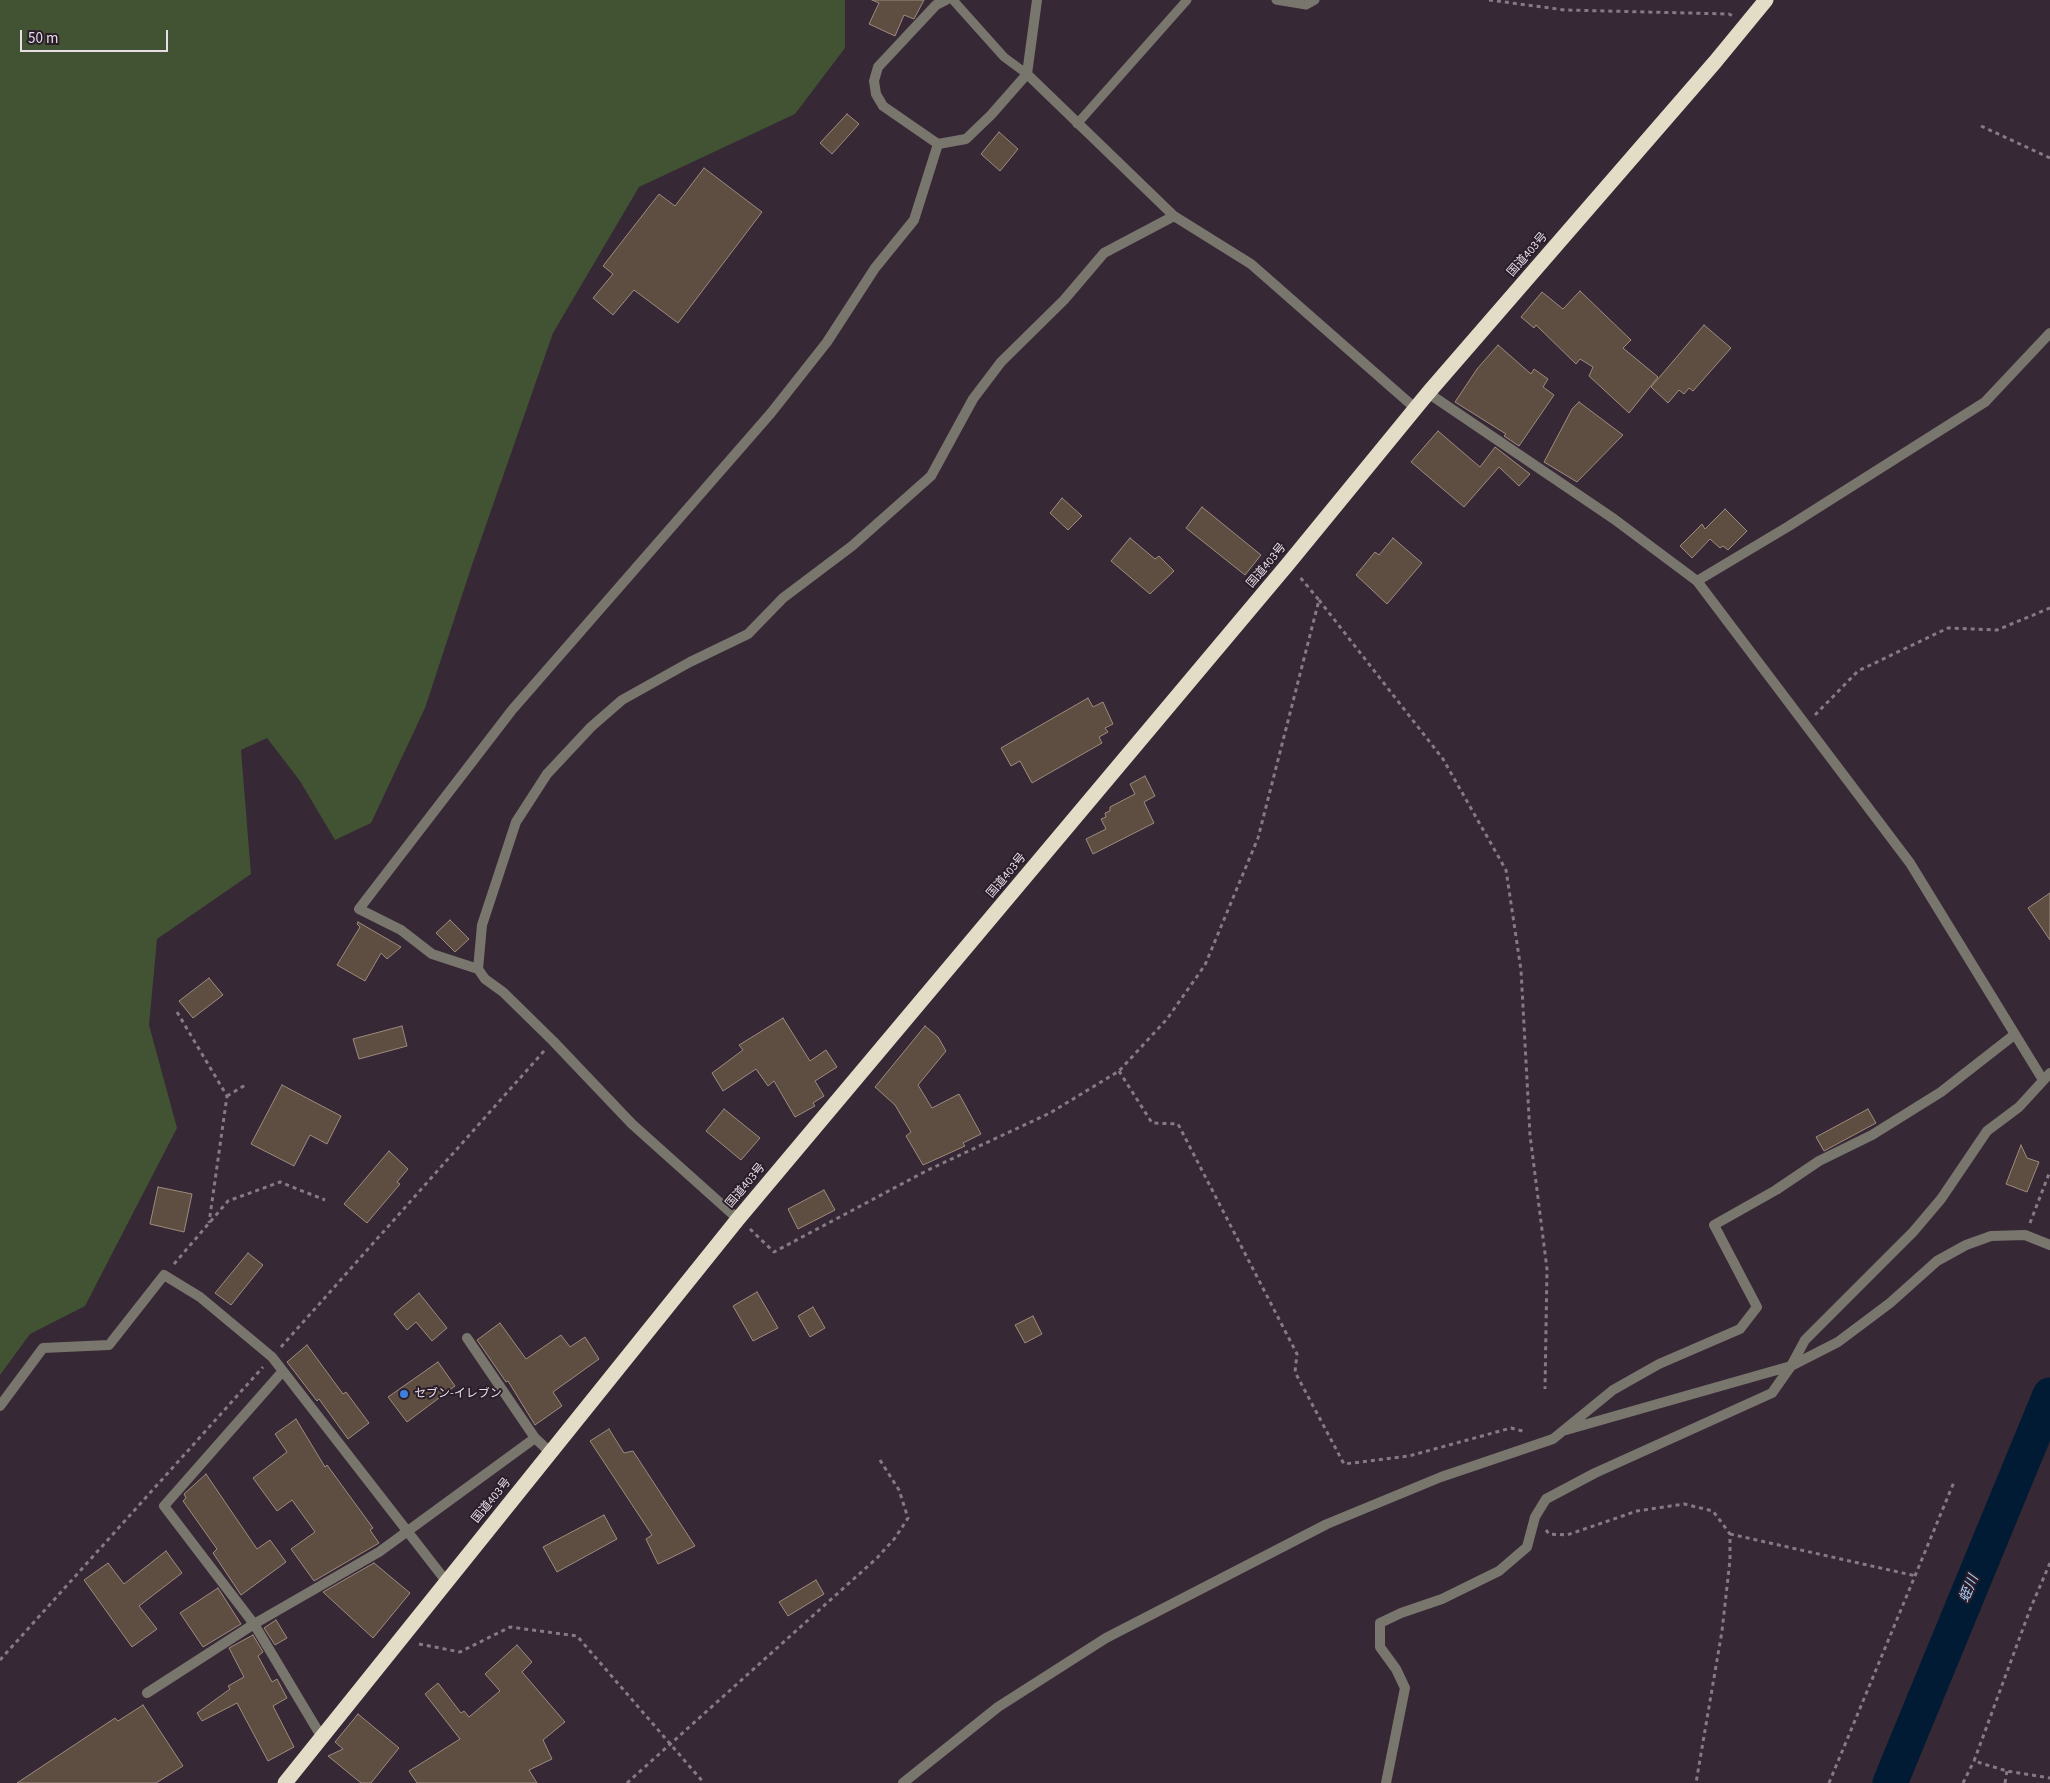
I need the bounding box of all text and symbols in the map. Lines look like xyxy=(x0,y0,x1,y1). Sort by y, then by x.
scale bar xyxy=(22,20,170,52)
text: 50 m xyxy=(28,28,58,49)
street label: 国道403号 xyxy=(1505,230,1551,280)
street label: 国道403号 xyxy=(1244,541,1290,591)
street label: 国道403号 xyxy=(984,851,1030,901)
street label: 国道403号 xyxy=(723,1161,769,1211)
place label: セブン-イレブン xyxy=(414,1387,502,1401)
marker: セブン-イレブン xyxy=(398,1388,410,1400)
street label: 国道403号 xyxy=(469,1476,515,1526)
water label: 蛭川 xyxy=(1957,1573,1983,1605)

